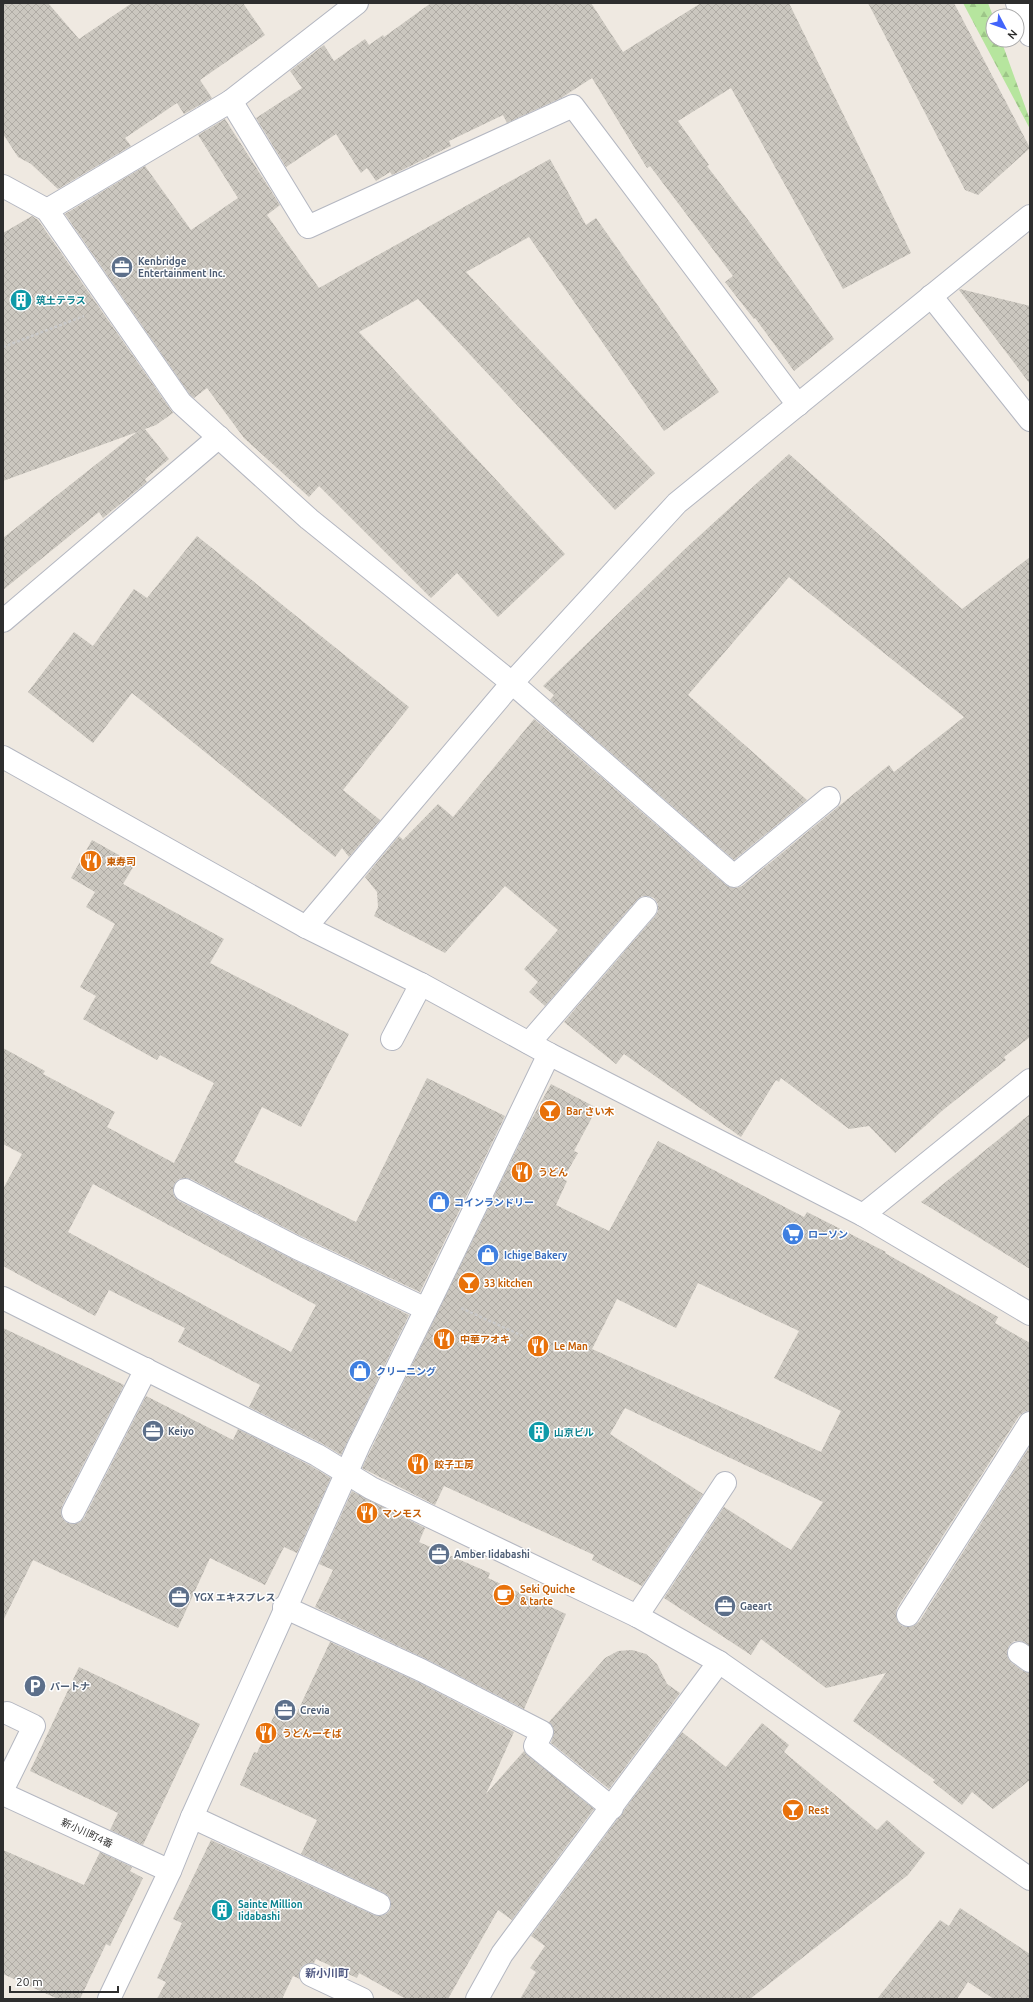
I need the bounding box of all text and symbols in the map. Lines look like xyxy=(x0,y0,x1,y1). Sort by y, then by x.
north arrow xyxy=(985,8,1025,48)
text: N xyxy=(1005,28,1020,42)
office icon: Kenbridge Entertainment Inc. xyxy=(109,254,135,280)
place label: Kenbridge Entertainment Inc. xyxy=(138,256,226,279)
building icon: 筑土テラス xyxy=(8,287,34,313)
place label: 筑土テラス xyxy=(36,295,86,306)
restaurant icon: 東寿司 xyxy=(78,848,104,874)
place label: 東寿司 xyxy=(106,856,136,867)
bar icon: Bar さい木 xyxy=(537,1098,563,1124)
place label: Bar さい木 xyxy=(566,1106,615,1117)
restaurant icon: うどん xyxy=(509,1159,535,1185)
place label: うどん xyxy=(538,1167,568,1178)
shop icon: コインランドリー xyxy=(426,1189,452,1215)
place label: コインランドリー xyxy=(454,1197,534,1208)
supermarket icon: ローソン xyxy=(780,1221,806,1247)
place label: ローソン xyxy=(808,1229,848,1240)
shop icon: Ichige Bakery xyxy=(475,1242,501,1268)
place label: Ichige Bakery xyxy=(504,1250,568,1261)
bar icon: 33 kitchen xyxy=(456,1270,482,1296)
place label: 33 kitchen xyxy=(484,1278,533,1289)
restaurant icon: 中華アオキ xyxy=(431,1326,457,1352)
restaurant icon: Le Man xyxy=(525,1333,551,1359)
place label: 中華アオキ xyxy=(460,1334,510,1345)
place label: Le Man xyxy=(554,1341,588,1352)
shop icon: クリーニング xyxy=(347,1358,373,1384)
place label: クリーニング xyxy=(376,1366,436,1377)
office icon: Keiyo xyxy=(140,1418,166,1444)
building icon: 山京ビル xyxy=(526,1419,552,1445)
place label: Keiyo xyxy=(168,1426,194,1437)
place label: 山京ビル xyxy=(554,1427,594,1438)
restaurant icon: 餃子工房 xyxy=(405,1451,431,1477)
place label: 餃子工房 xyxy=(434,1459,474,1470)
restaurant icon: マンモス xyxy=(354,1500,380,1526)
place label: マンモス xyxy=(382,1508,422,1519)
office icon: Amber Iidabashi xyxy=(426,1541,452,1567)
place label: Amber Iidabashi xyxy=(454,1549,530,1560)
cafe icon: Seki Quiche & tarte xyxy=(491,1582,517,1608)
office icon: YGX エキスプレス xyxy=(166,1584,192,1610)
place label: Seki Quiche & tarte xyxy=(520,1584,575,1607)
place label: YGX エキスプレス xyxy=(194,1592,276,1603)
office icon: Gaeart xyxy=(712,1593,738,1619)
place label: Gaeart xyxy=(740,1601,773,1612)
parking icon: パートナ xyxy=(22,1673,48,1699)
place label: パートナ xyxy=(50,1681,90,1692)
office icon: Crevia xyxy=(272,1697,298,1723)
place label: Crevia xyxy=(300,1705,330,1716)
restaurant icon: うどんーそば xyxy=(253,1720,279,1746)
place label: うどんーそば xyxy=(282,1728,342,1739)
bar icon: Rest xyxy=(780,1797,806,1823)
place label: Rest xyxy=(808,1805,830,1816)
street label: 新小川町4番 xyxy=(59,1816,115,1850)
building icon: Sainte Million Iidabashi xyxy=(209,1897,235,1923)
place label: Sainte Million Iidabashi xyxy=(238,1899,303,1922)
district label: 新小川町 xyxy=(305,1967,349,1979)
scale bar xyxy=(10,1968,118,1994)
text: 20 m xyxy=(16,1975,43,1988)

